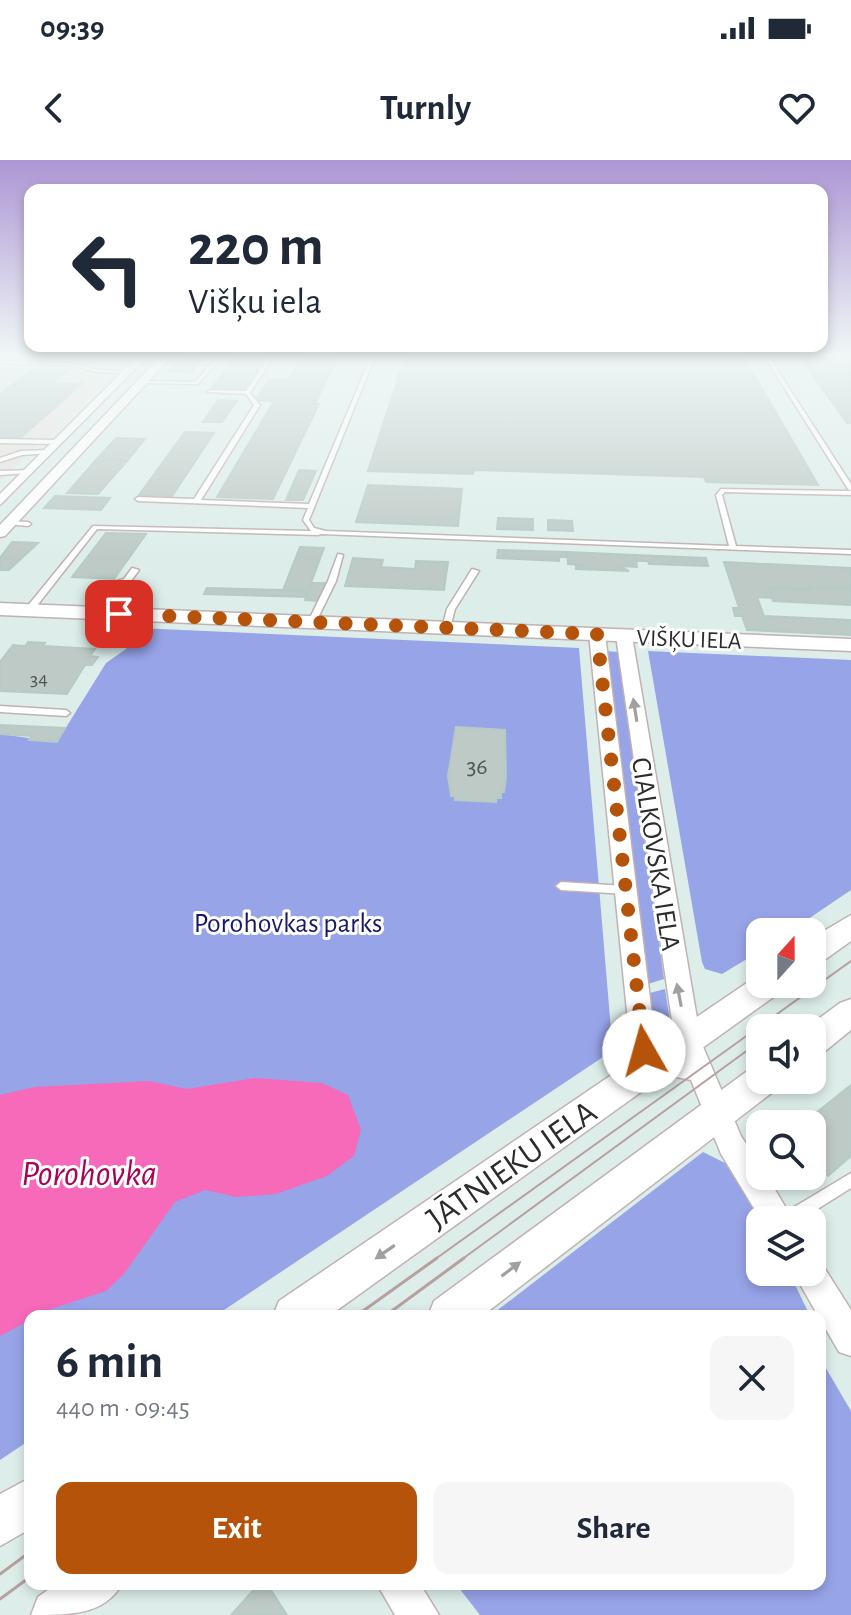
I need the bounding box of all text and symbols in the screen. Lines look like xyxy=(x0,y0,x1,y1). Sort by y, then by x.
text: 09:39 xyxy=(40,13,104,43)
icon: back xyxy=(32,86,76,130)
icon: heart xyxy=(775,86,819,130)
text: Turnly xyxy=(380,90,471,126)
icon: left xyxy=(56,216,160,320)
text: 220 m xyxy=(188,219,324,275)
text: Višķu iela xyxy=(188,284,322,320)
pin xyxy=(85,580,153,648)
icon: arrive xyxy=(97,592,141,636)
street label: VIŠĶU IELA xyxy=(636,625,742,655)
house number: 34 xyxy=(30,669,48,689)
one-way arrow xyxy=(629,697,641,722)
house number: 36 xyxy=(466,755,488,779)
street label: CIALKOVSKA IELA xyxy=(626,756,684,953)
park label: Porohovkas parks xyxy=(194,910,382,938)
north arrow xyxy=(746,918,826,998)
map controls xyxy=(746,918,826,1286)
one-way arrow xyxy=(672,982,685,1007)
position arrow xyxy=(602,1009,686,1093)
button: sound xyxy=(746,1014,826,1094)
street label: JĀTNIEKU IELA xyxy=(421,1094,603,1236)
button: search xyxy=(746,1110,826,1190)
water label: Porohovka xyxy=(21,1156,157,1192)
button: layers xyxy=(746,1206,826,1286)
one-way arrow xyxy=(374,1244,396,1260)
one-way arrow xyxy=(501,1261,521,1277)
button: close xyxy=(710,1336,794,1420)
text: 6 min xyxy=(56,1339,163,1387)
text: 440 m · 09:45 xyxy=(56,1395,190,1421)
button: Exit xyxy=(56,1482,417,1574)
button: Share xyxy=(433,1482,794,1574)

